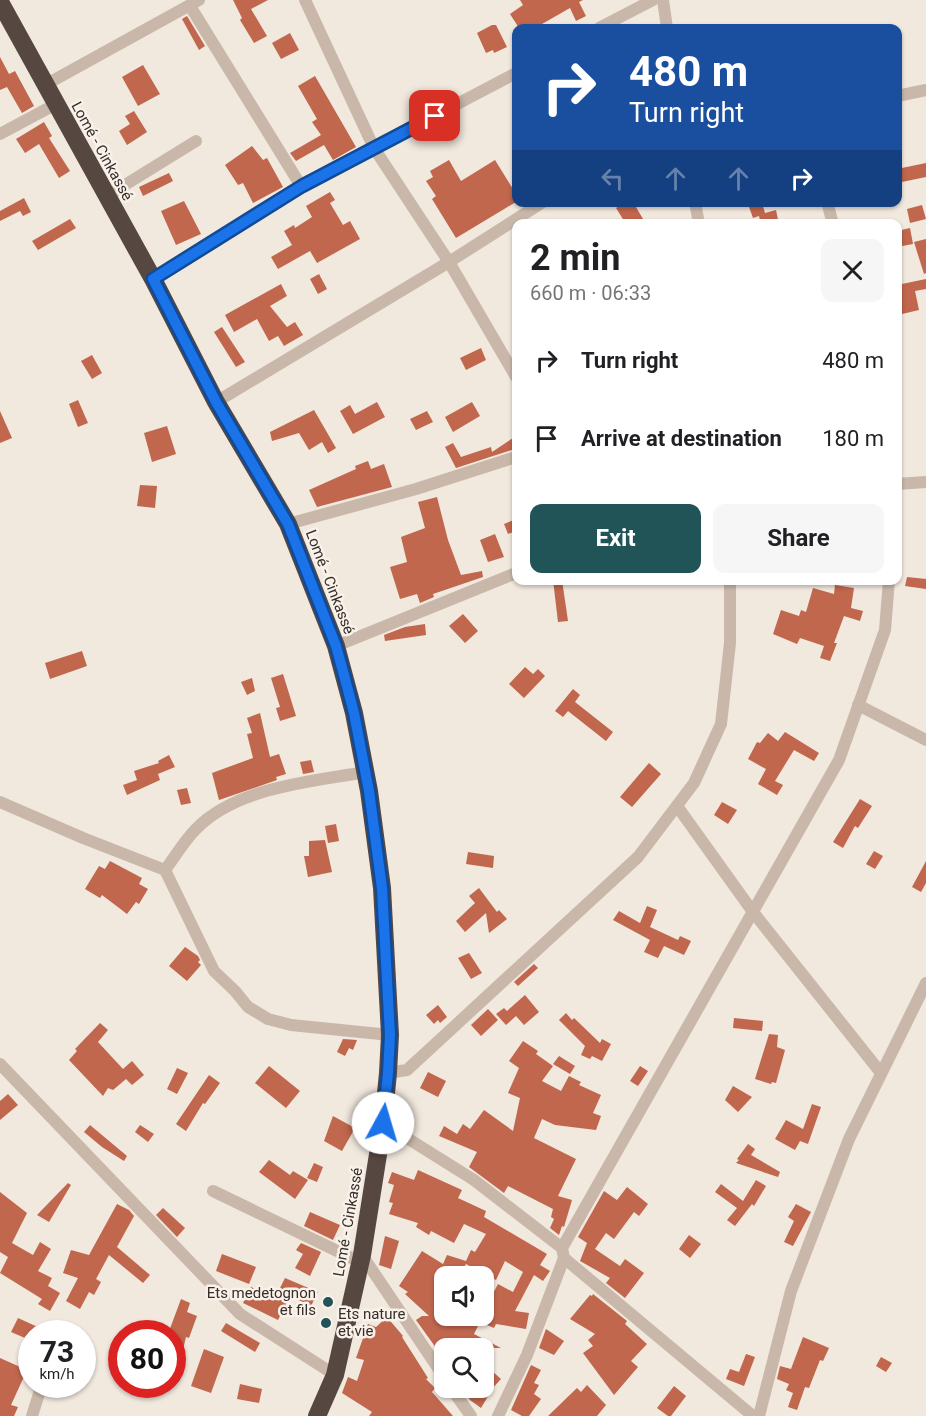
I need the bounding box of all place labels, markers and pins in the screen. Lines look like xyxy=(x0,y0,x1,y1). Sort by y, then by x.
pin xyxy=(409,90,460,141)
place label: Ets medetognon et fils xyxy=(207,1284,316,1319)
marker: Ets medetognon et fils xyxy=(321,1295,335,1309)
place label: Ets nature et vie xyxy=(338,1305,405,1340)
marker: Ets nature et vie xyxy=(319,1316,333,1330)

